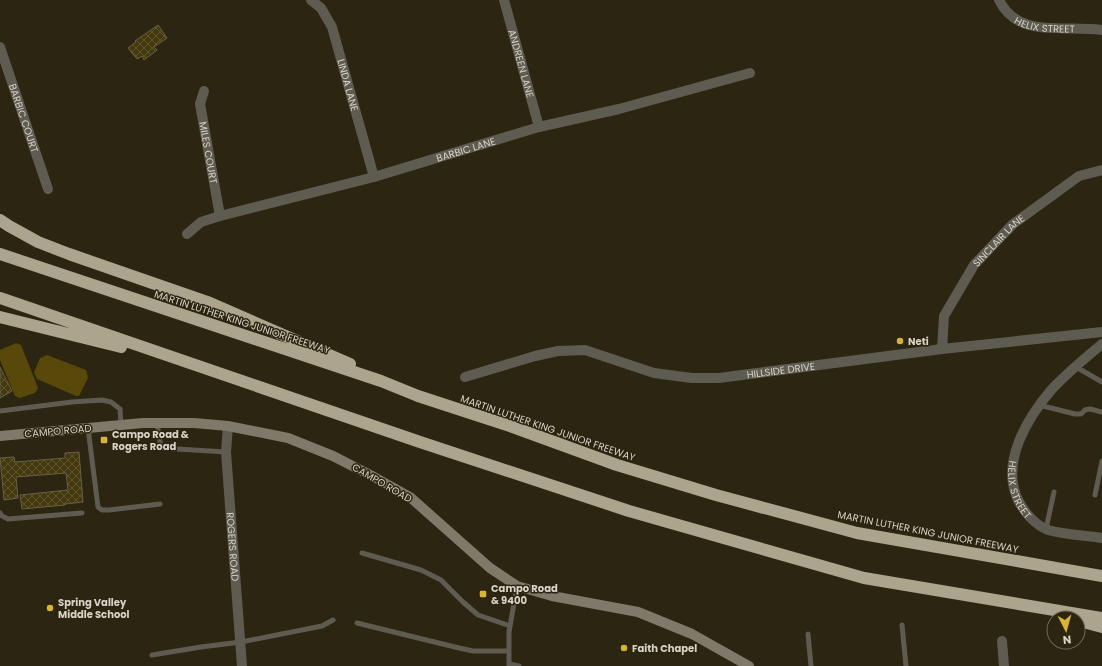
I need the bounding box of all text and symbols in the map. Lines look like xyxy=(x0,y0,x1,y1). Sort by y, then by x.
street label: HELIX STREET xyxy=(1012,13,1075,36)
street label: ANDREEN LANE xyxy=(505,28,538,99)
street label: LINDA LANE xyxy=(334,57,363,113)
street label: BARBIC COURT xyxy=(5,82,43,155)
street label: MILES COURT xyxy=(196,120,222,186)
street label: BARBIC LANE xyxy=(434,133,497,165)
street label: SINCLAIR LANE xyxy=(969,211,1028,270)
street label: MARTIN LUTHER KING JUNIOR FREEWAY xyxy=(152,286,332,358)
place label: Neti xyxy=(908,334,929,349)
marker: Neti xyxy=(895,336,905,346)
street label: HILLSIDE DRIVE xyxy=(746,358,816,382)
street label: MARTIN LUTHER KING JUNIOR FREEWAY xyxy=(459,391,638,465)
street label: CAMPO ROAD xyxy=(24,421,92,441)
place label: Campo Road & Rogers Road xyxy=(112,427,189,454)
marker: Campo Road & Rogers Road xyxy=(99,435,109,445)
street label: CAMPO ROAD xyxy=(349,460,415,506)
street label: HELIX STREET xyxy=(1005,460,1036,522)
street label: MARTIN LUTHER KING JUNIOR FREEWAY xyxy=(836,507,1020,557)
street label: ROGERS ROAD xyxy=(223,512,243,582)
place label: Campo Road & 9400 xyxy=(491,581,558,608)
marker: Campo Road & 9400 xyxy=(478,589,488,599)
place label: Spring Valley Middle School xyxy=(58,595,130,622)
marker: Spring Valley Middle School xyxy=(45,603,55,613)
north arrow xyxy=(1046,610,1086,650)
text: N xyxy=(1062,632,1072,648)
place label: Faith Chapel xyxy=(632,641,697,656)
marker: Faith Chapel xyxy=(619,643,629,653)

